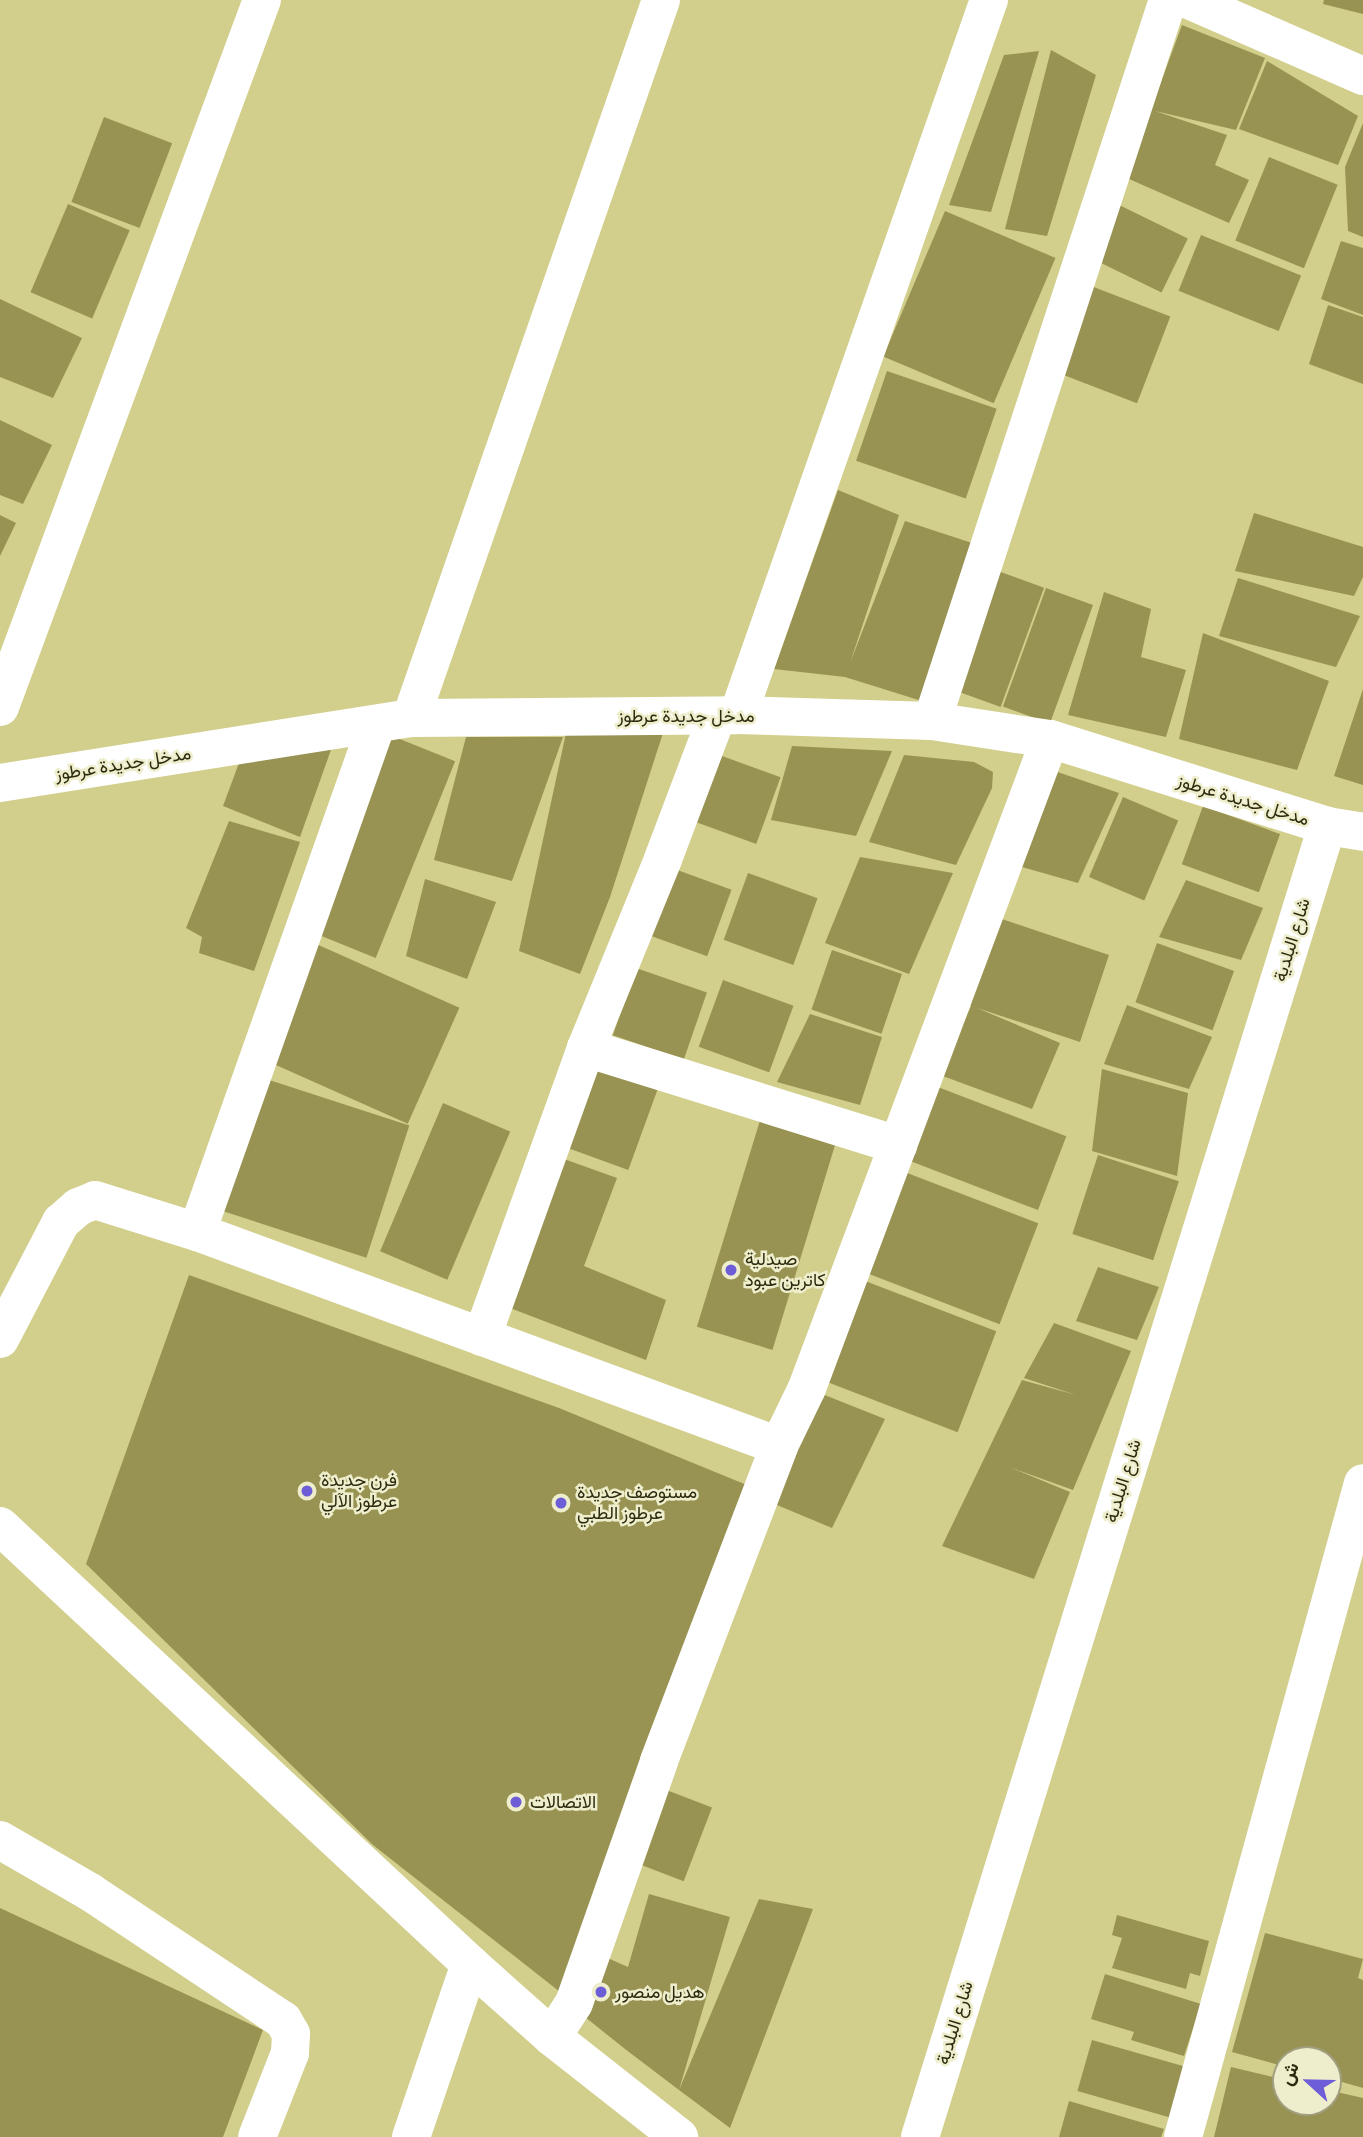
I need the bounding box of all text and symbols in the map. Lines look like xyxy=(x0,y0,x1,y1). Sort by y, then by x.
street label: مدخل جديدة عرطوز xyxy=(617,705,755,727)
street label: مدخل جديدة عرطوز xyxy=(54,743,192,785)
street label: مدخل جديدة عرطوز xyxy=(1174,770,1312,830)
street label: شارع البلدية xyxy=(1269,896,1315,984)
place label: صيدلية كاترين عبود xyxy=(745,1249,826,1292)
marker: صيدلية كاترين عبود xyxy=(723,1262,739,1278)
street label: شارع البلدية xyxy=(1100,1437,1146,1525)
place label: فرن جديدة عرطوز الآلي xyxy=(321,1470,397,1512)
place label: مستوصف جديدة عرطوز الطبي xyxy=(577,1482,697,1524)
marker: فرن جديدة عرطوز الآلي xyxy=(299,1483,315,1499)
marker: مستوصف جديدة عرطوز الطبي xyxy=(551,1493,571,1513)
place label: الاتصالات xyxy=(530,1791,596,1813)
marker: الاتصالات xyxy=(508,1794,524,1810)
street label: شارع البلدية xyxy=(932,1979,978,2067)
place label: هديل منصور xyxy=(615,1981,705,2003)
marker: هديل منصور xyxy=(593,1984,609,2000)
north arrow xyxy=(1272,2046,1342,2116)
text: ش xyxy=(1274,2059,1305,2089)

